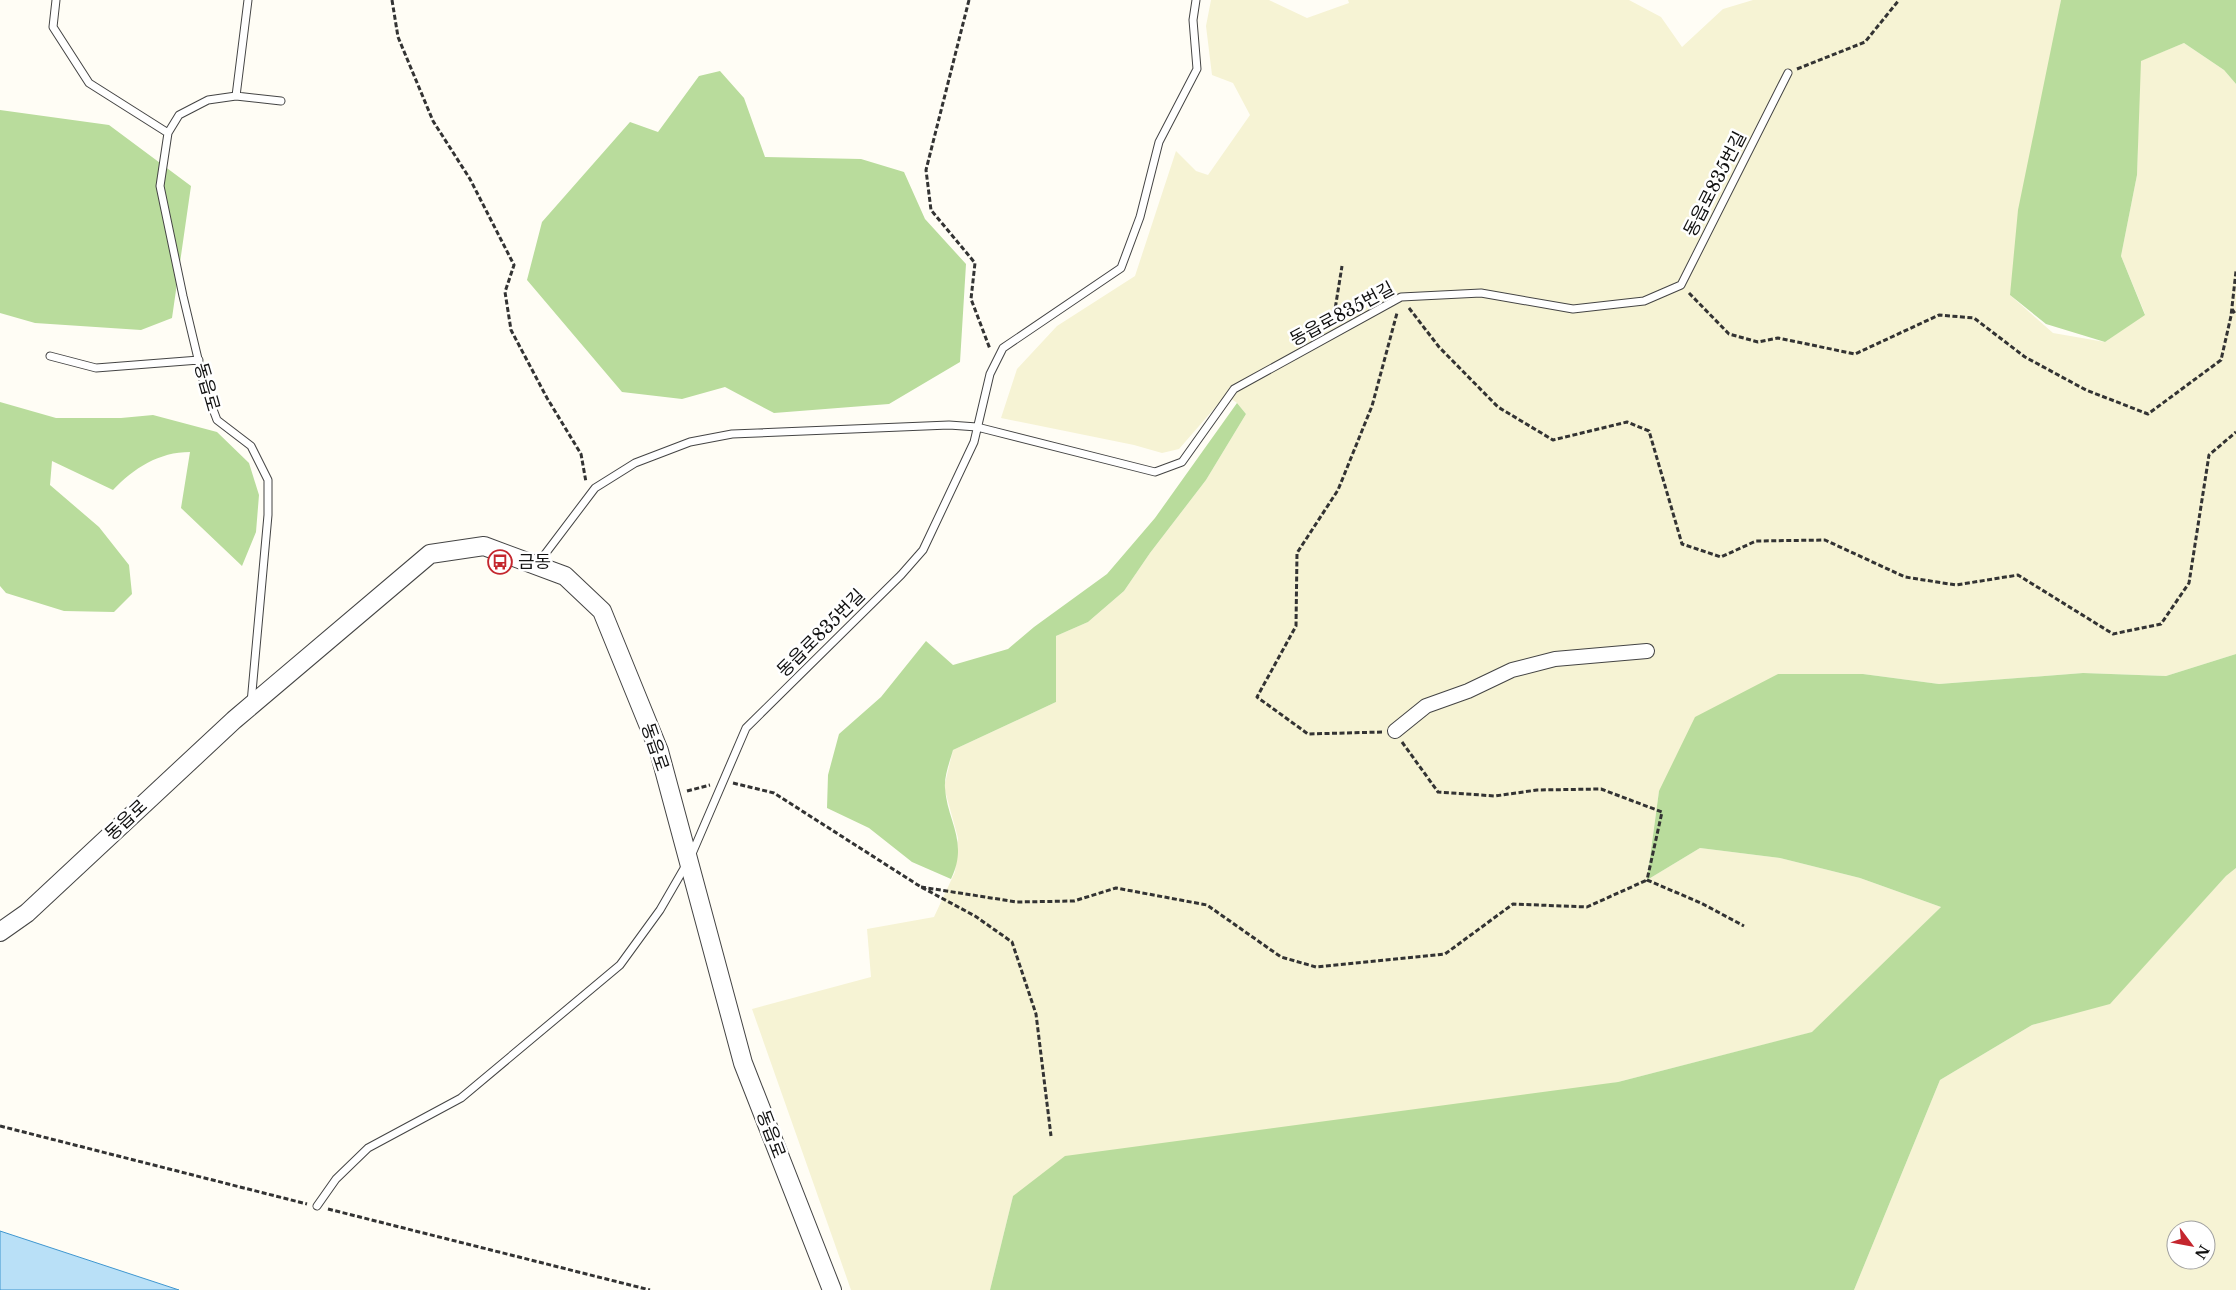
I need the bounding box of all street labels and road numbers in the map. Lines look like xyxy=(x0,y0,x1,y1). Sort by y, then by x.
street label: 동읍로835번길 xyxy=(1679,128,1751,240)
street label: 동읍로835번길 xyxy=(1286,277,1398,351)
street label: 동읍로 xyxy=(190,360,224,414)
street label: 동읍로835번길 xyxy=(773,585,869,681)
street label: 동읍로 xyxy=(637,720,673,774)
street label: 동읍로 xyxy=(100,795,152,845)
street label: 동읍로 xyxy=(752,1107,790,1161)

